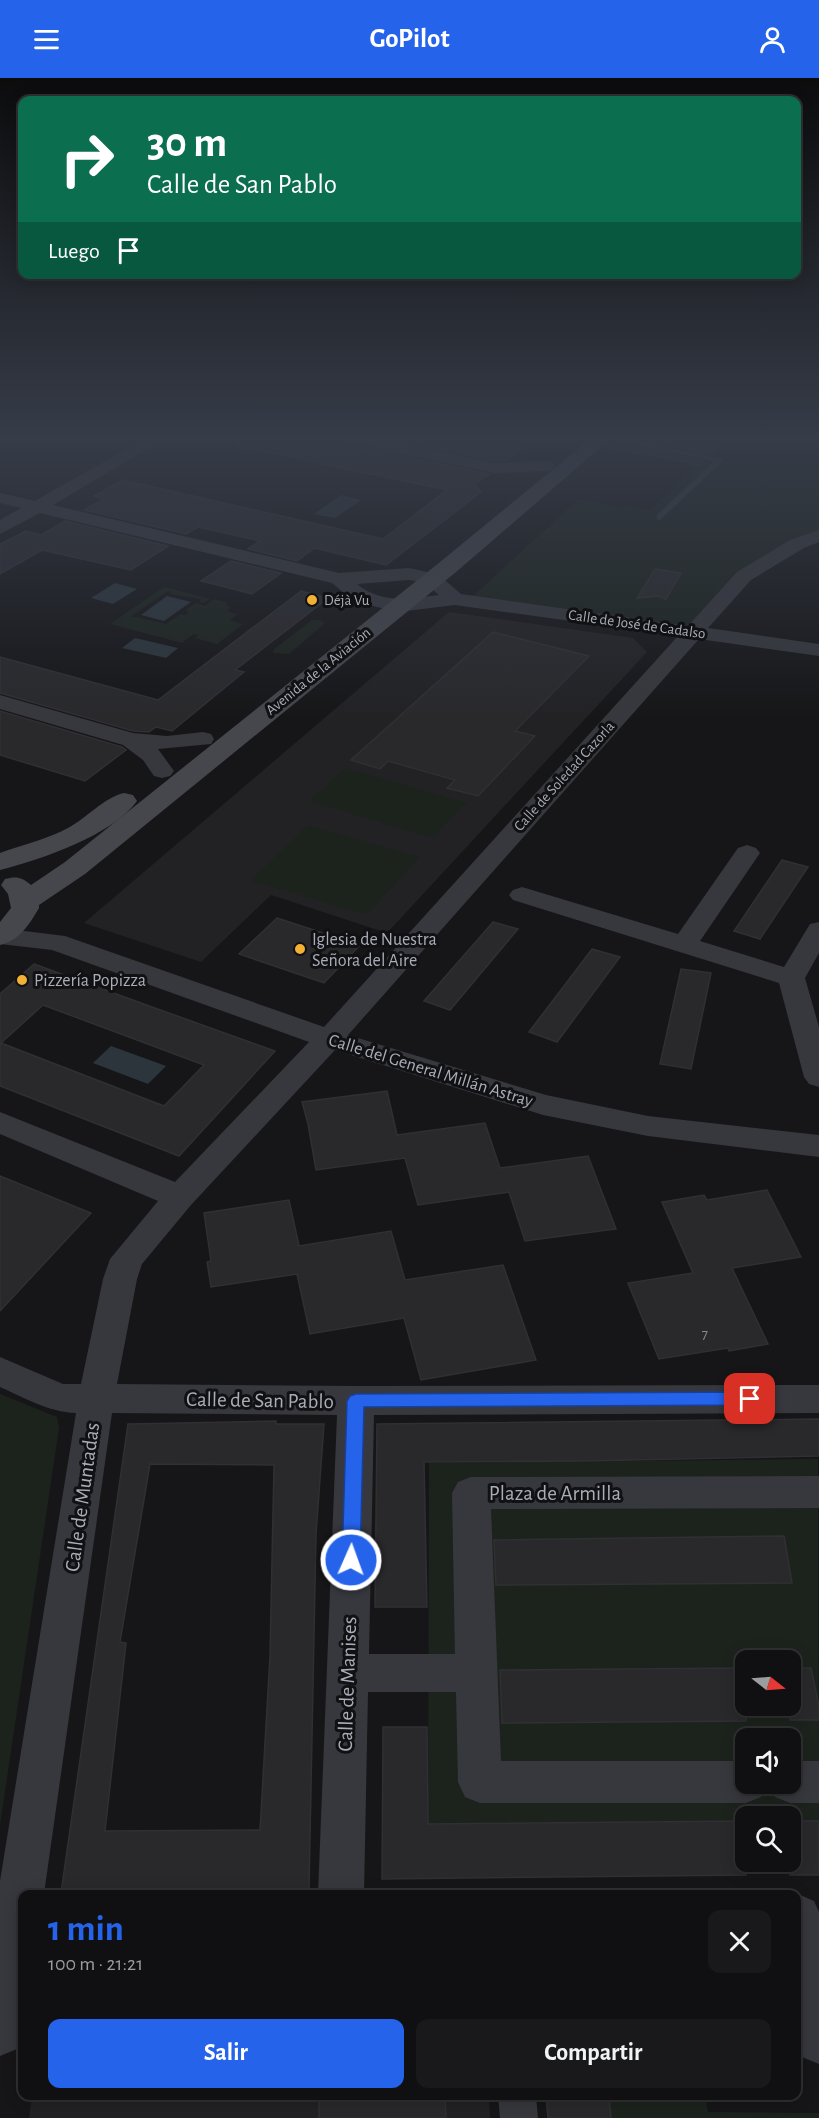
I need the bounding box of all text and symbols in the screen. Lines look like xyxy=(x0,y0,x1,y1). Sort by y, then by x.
icon: menu xyxy=(30,23,63,56)
icon: person xyxy=(756,23,789,56)
text: GoPilot xyxy=(369,25,450,52)
icon: right xyxy=(48,120,126,198)
text: 30 m xyxy=(147,122,227,164)
text: Calle de San Pablo xyxy=(147,171,337,198)
icon: arrive xyxy=(112,234,145,267)
text: Luego xyxy=(48,240,100,262)
marker: Déjà Vu xyxy=(305,593,319,607)
place label: Déjà Vu xyxy=(324,593,370,608)
street label: Calle de José de Cadalso xyxy=(567,607,707,642)
street label: Avenida de la Aviación xyxy=(263,625,374,718)
street label: Calle de Soledad Cazorla xyxy=(511,719,617,834)
place label: Iglesia de Nuestra Señora del Aire xyxy=(312,931,437,970)
marker: Iglesia de Nuestra Señora del Aire xyxy=(293,942,307,956)
place label: Pizzería Popizza xyxy=(34,972,146,990)
marker: Pizzería Popizza xyxy=(15,973,29,987)
street label: Calle del General Millán Astray xyxy=(326,1031,535,1111)
house number: 7 xyxy=(702,1327,708,1342)
pin xyxy=(724,1373,775,1424)
icon: arrive xyxy=(733,1382,766,1415)
street label: Calle de San Pablo xyxy=(186,1389,334,1412)
street label: Calle de Muntadas xyxy=(62,1421,103,1573)
street label: Plaza de Armilla xyxy=(489,1483,621,1504)
position arrow xyxy=(319,1528,383,1592)
street label: Calle de Manises xyxy=(335,1616,360,1752)
north arrow xyxy=(735,1650,801,1716)
map controls xyxy=(735,1650,801,1872)
button: sound xyxy=(735,1728,801,1794)
button: search xyxy=(735,1806,801,1872)
button: close xyxy=(708,1910,771,1973)
text: 1 min xyxy=(48,1911,124,1947)
text: 100 m · 21:21 xyxy=(48,1954,143,1974)
button: Salir xyxy=(48,2019,404,2088)
button: Compartir xyxy=(416,2019,771,2088)

